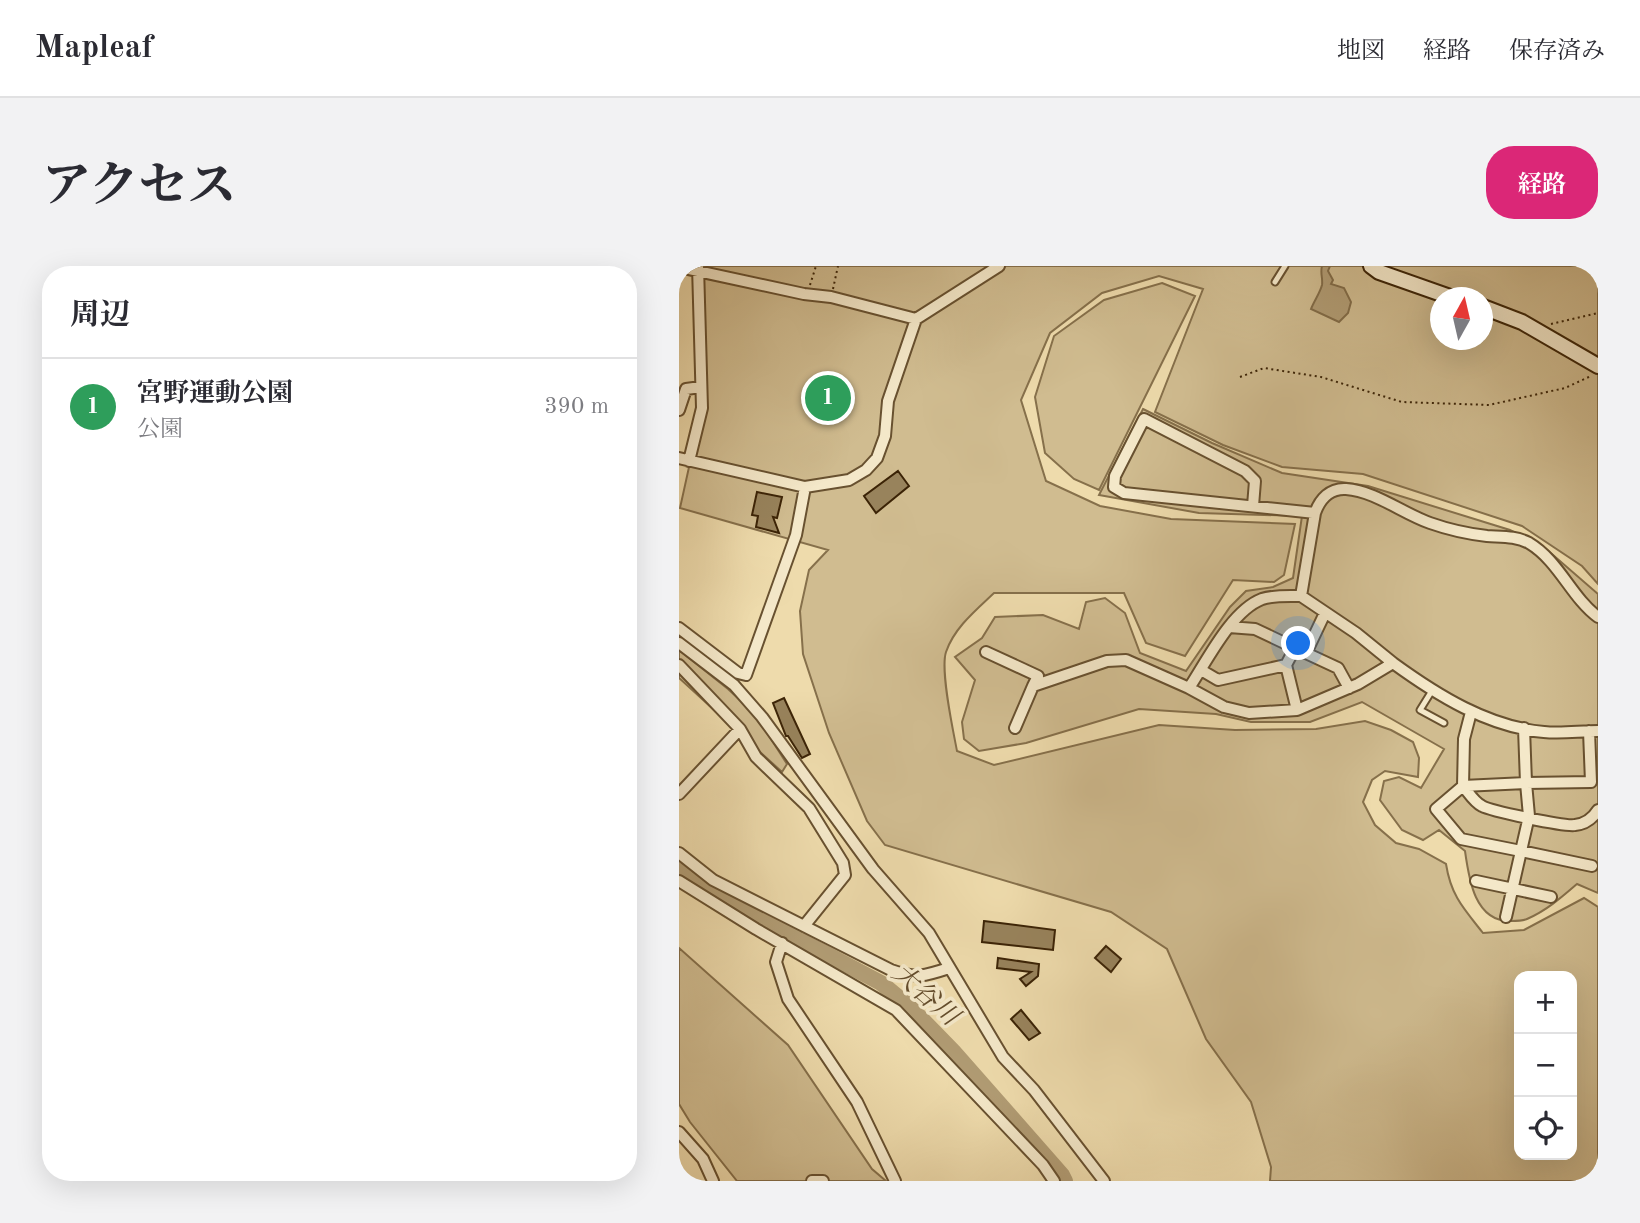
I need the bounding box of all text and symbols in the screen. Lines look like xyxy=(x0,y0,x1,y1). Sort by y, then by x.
text: Mapleaf xyxy=(35,32,153,65)
text: 地図 xyxy=(1337,40,1385,64)
text: 経路 xyxy=(1423,40,1471,64)
text: 保存済み xyxy=(1509,40,1605,64)
button: 経路 xyxy=(1486,146,1598,219)
text: アクセス xyxy=(42,164,237,213)
north arrow xyxy=(1430,287,1493,350)
text: 周辺 xyxy=(70,301,130,331)
pin: 1 xyxy=(805,372,851,424)
text: 宮野運動公園 xyxy=(137,381,293,407)
text: 1 xyxy=(86,395,100,418)
text: 390 m xyxy=(544,395,609,418)
text: 公園 xyxy=(137,418,183,441)
your location xyxy=(1281,626,1315,660)
water label: 大谷川 xyxy=(887,959,966,1033)
map controls xyxy=(1514,971,1577,1160)
button: + xyxy=(1514,971,1577,1034)
button: − xyxy=(1514,1034,1577,1097)
button: locate xyxy=(1514,1097,1577,1160)

